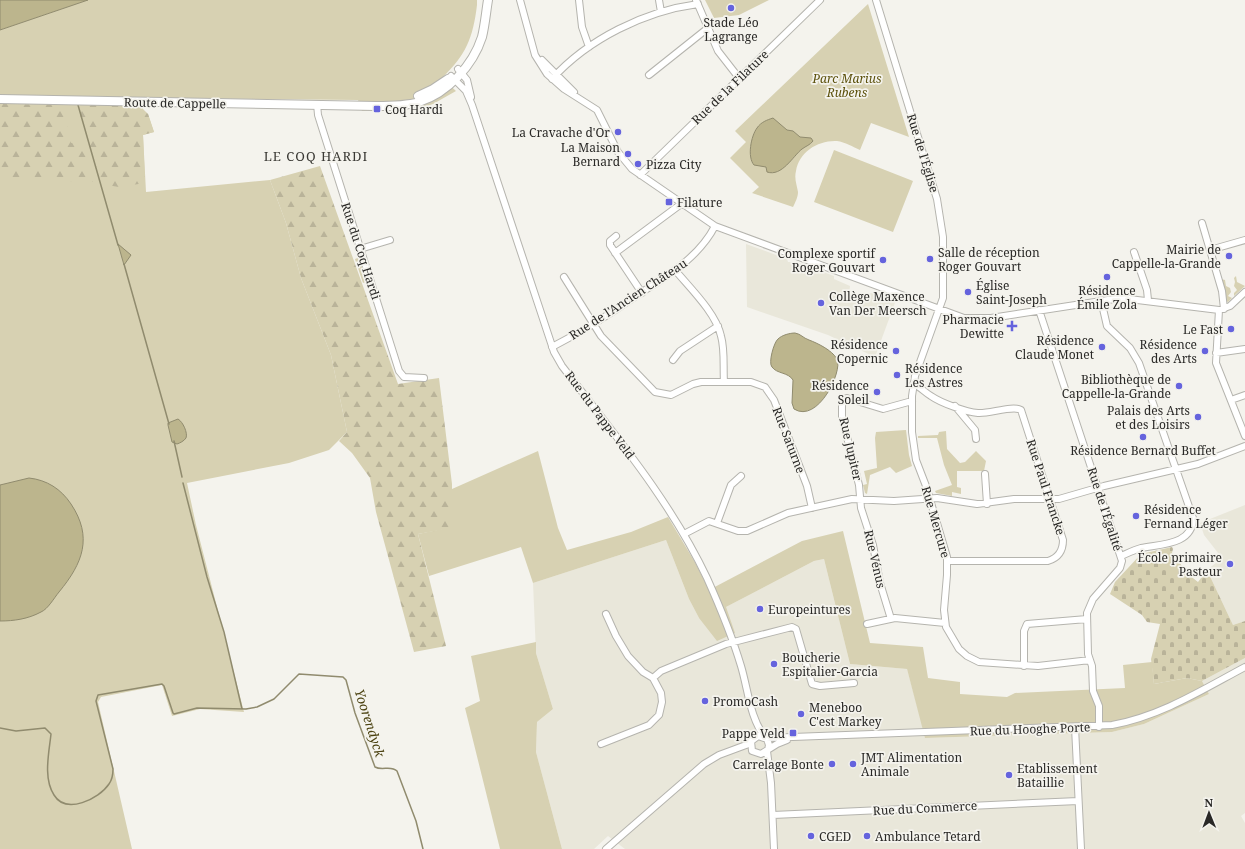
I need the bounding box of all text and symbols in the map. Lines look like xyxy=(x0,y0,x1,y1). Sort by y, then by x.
marker: Stade Léo Lagrange xyxy=(726,3,736,13)
place label: Stade Léo Lagrange xyxy=(703,14,759,45)
street label: Rue de la Filature xyxy=(688,46,772,128)
park label: Parc Marius Rubens xyxy=(812,70,882,101)
street label: Route de Cappelle xyxy=(124,94,226,112)
place label: Coq Hardi xyxy=(385,101,443,118)
marker: Coq Hardi xyxy=(372,104,382,114)
street label: Rue de l'Église xyxy=(903,111,943,195)
place label: La Cravache d'Or xyxy=(512,124,610,141)
marker: La Cravache d'Or xyxy=(613,127,623,137)
place label: La Maison Bernard xyxy=(561,139,621,170)
district label: LE COQ HARDI xyxy=(264,147,368,165)
marker: La Maison Bernard xyxy=(623,149,633,159)
place label: Pizza City xyxy=(646,156,702,173)
marker: Pizza City xyxy=(633,159,643,169)
place label: Filature xyxy=(677,194,722,211)
marker: Filature xyxy=(664,197,674,207)
street label: Rue du Coq Hardi xyxy=(337,200,385,302)
place label: Mairie de Cappelle-la-Grande xyxy=(1112,241,1221,272)
place label: Salle de réception Roger Gouvart xyxy=(938,244,1040,275)
place label: Complexe sportif Roger Gouvart xyxy=(778,245,877,276)
marker: Mairie de Cappelle-la-Grande xyxy=(1224,251,1234,261)
street label: Rue de l'Ancien Château xyxy=(566,254,691,344)
marker: Salle de réception Roger Gouvart xyxy=(925,254,935,264)
marker: Complexe sportif Roger Gouvart xyxy=(878,255,888,265)
marker: Résidence Émile Zola xyxy=(1102,272,1112,282)
place label: Église Saint-Joseph xyxy=(976,277,1047,308)
place label: Résidence Émile Zola xyxy=(1077,282,1137,313)
marker: Église Saint-Joseph xyxy=(963,287,973,297)
place label: Collège Maxence Van Der Meersch xyxy=(829,288,927,319)
marker: Collège Maxence Van Der Meersch xyxy=(816,298,826,308)
place label: Pharmacie Dewitte xyxy=(942,311,1004,342)
marker: Pharmacie Dewitte xyxy=(1007,321,1017,331)
place label: Le Fast xyxy=(1183,321,1223,338)
marker: Le Fast xyxy=(1226,324,1236,334)
place label: Résidence Claude Monet xyxy=(1015,332,1094,363)
place label: Résidence Copernic xyxy=(831,336,888,367)
place label: Résidence des Arts xyxy=(1140,336,1197,367)
marker: Résidence Claude Monet xyxy=(1097,342,1107,352)
marker: Résidence Copernic xyxy=(891,346,901,356)
marker: Résidence des Arts xyxy=(1200,346,1210,356)
place label: Résidence Les Astres xyxy=(905,360,963,391)
street label: Rue du Pappe Veld xyxy=(561,367,639,463)
marker: Résidence Les Astres xyxy=(892,370,902,380)
place label: Bibliothèque de Cappelle-la-Grande xyxy=(1062,371,1171,402)
place label: Résidence Soleil xyxy=(812,377,869,408)
marker: Bibliothèque de Cappelle-la-Grande xyxy=(1174,381,1184,391)
marker: Résidence Soleil xyxy=(872,387,882,397)
place label: Palais des Arts et des Loisirs xyxy=(1107,402,1190,433)
street label: Rue Saturne xyxy=(769,404,809,476)
marker: Palais des Arts et des Loisirs xyxy=(1193,412,1203,422)
street label: Rue Jupiter xyxy=(835,416,867,483)
marker: Résidence Bernard Buffet xyxy=(1138,432,1148,442)
street label: Rue Paul Francke xyxy=(1023,437,1069,537)
place label: Résidence Bernard Buffet xyxy=(1070,442,1216,459)
street label: Rue de l'Égalité xyxy=(1083,465,1127,553)
street label: Rue Mercure xyxy=(918,484,954,560)
place label: Résidence Fernand Léger xyxy=(1144,501,1228,532)
marker: Résidence Fernand Léger xyxy=(1131,511,1141,521)
street label: Rue Vénus xyxy=(860,528,890,590)
place label: École primaire Pasteur xyxy=(1138,549,1222,580)
marker: École primaire Pasteur xyxy=(1225,559,1235,569)
place label: Europeintures xyxy=(768,601,850,618)
marker: Europeintures xyxy=(755,604,765,614)
place label: Boucherie Espitalier-Garcia xyxy=(782,649,878,680)
marker: Boucherie Espitalier-Garcia xyxy=(769,659,779,669)
water label: Yoorendyck xyxy=(351,687,390,760)
place label: PromoCash xyxy=(713,693,779,710)
marker: PromoCash xyxy=(700,696,710,706)
place label: Meneboo C'est Markey xyxy=(809,699,882,730)
marker: Meneboo C'est Markey xyxy=(796,709,806,719)
street label: Rue du Hooghe Porte xyxy=(969,718,1091,740)
place label: Pappe Veld xyxy=(722,725,786,742)
marker: Pappe Veld xyxy=(788,728,798,738)
place label: JMT Alimentation Animale xyxy=(860,749,963,780)
place label: Carrelage Bonte xyxy=(733,756,824,773)
marker: Carrelage Bonte xyxy=(827,759,837,769)
marker: JMT Alimentation Animale xyxy=(848,759,858,769)
place label: Etablissement Bataillie xyxy=(1017,760,1097,791)
marker: Etablissement Bataillie xyxy=(1004,770,1014,780)
north arrow xyxy=(1189,793,1229,833)
text: N xyxy=(1204,795,1214,810)
street label: Rue du Commerce xyxy=(872,797,978,819)
place label: CGED xyxy=(819,828,851,845)
place label: Ambulance Tetard xyxy=(875,828,981,845)
marker: CGED xyxy=(806,831,816,841)
marker: Ambulance Tetard xyxy=(862,831,872,841)

